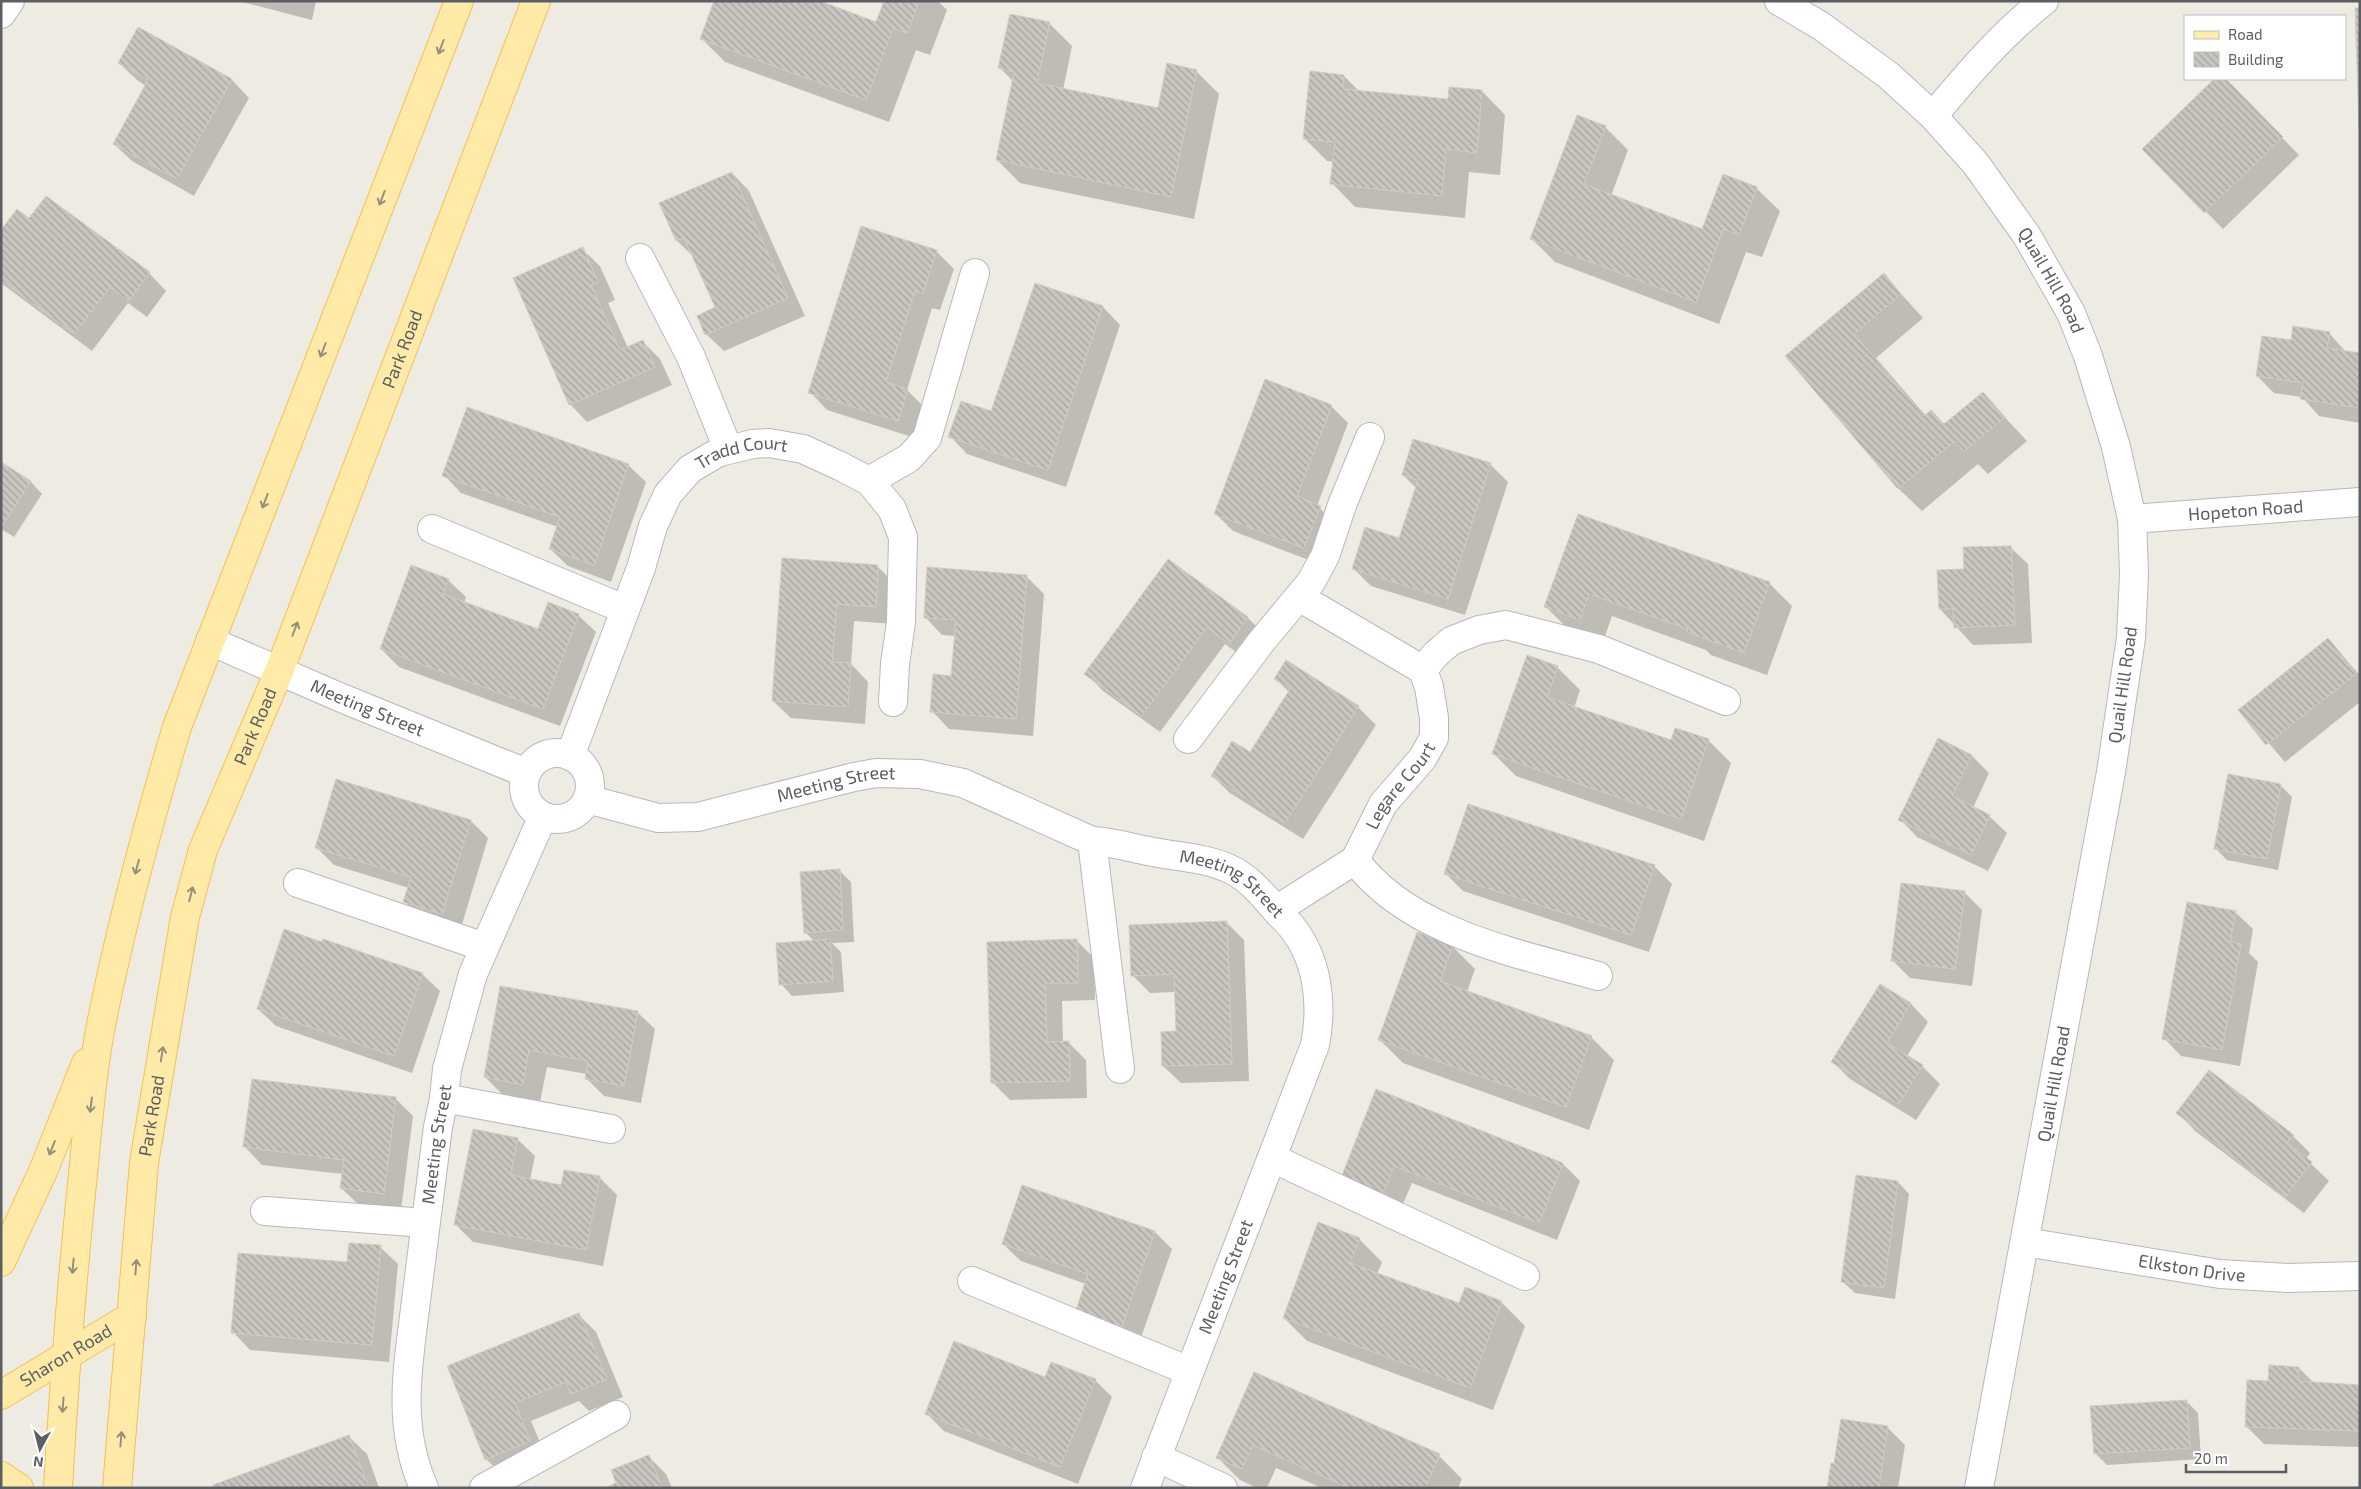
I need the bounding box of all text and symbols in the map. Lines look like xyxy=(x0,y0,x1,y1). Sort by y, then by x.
legend xyxy=(2184,15,2346,80)
text: Road xyxy=(2228,25,2263,43)
one-way arrow xyxy=(436,39,445,54)
text: Building xyxy=(2228,50,2284,68)
one-way arrow xyxy=(377,190,386,205)
street label: Quail Hill Road xyxy=(2014,222,2090,336)
street label: Park Road xyxy=(377,307,427,391)
one-way arrow xyxy=(318,342,328,357)
street label: Tradd Court xyxy=(691,431,790,474)
one-way arrow xyxy=(259,493,269,508)
street label: Hopeton Road xyxy=(2187,494,2304,525)
one-way arrow xyxy=(291,622,300,637)
street label: Quail Hill Road xyxy=(2103,625,2141,745)
street label: Meeting Street xyxy=(307,674,428,741)
street label: Park Road xyxy=(228,684,281,768)
street label: Legare Court xyxy=(1360,738,1439,833)
street label: Meeting Street xyxy=(774,761,896,806)
street label: Meeting Street xyxy=(1178,844,1290,922)
one-way arrow xyxy=(132,859,141,875)
one-way arrow xyxy=(187,886,196,902)
street label: Quail Hill Road xyxy=(2032,1024,2074,1144)
one-way arrow xyxy=(157,1046,167,1062)
street label: Park Road xyxy=(133,1073,168,1158)
street label: Meeting Street xyxy=(416,1083,455,1205)
one-way arrow xyxy=(85,1096,95,1112)
one-way arrow xyxy=(47,1140,56,1156)
street label: Meeting Street xyxy=(1193,1216,1257,1337)
street label: Elkston Drive xyxy=(2137,1249,2246,1285)
one-way arrow xyxy=(69,1258,78,1274)
one-way arrow xyxy=(131,1259,140,1275)
street label: Sharon Road xyxy=(15,1319,116,1391)
one-way arrow xyxy=(58,1397,67,1413)
north arrow xyxy=(15,1424,65,1474)
one-way arrow xyxy=(116,1431,125,1447)
scale bar xyxy=(2186,1442,2286,1474)
text: 20 m xyxy=(2194,1449,2228,1467)
text: N xyxy=(32,1453,44,1471)

